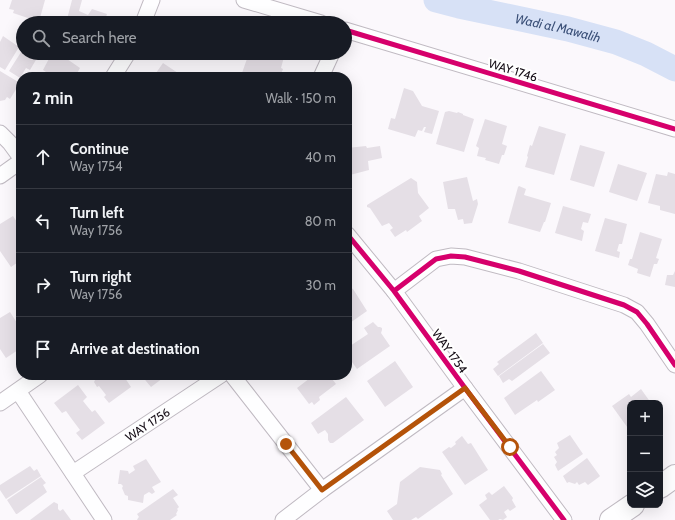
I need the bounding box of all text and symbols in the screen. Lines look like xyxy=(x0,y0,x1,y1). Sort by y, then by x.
water label: Wadi al Mawalih xyxy=(514,10,603,46)
search box xyxy=(16,16,352,60)
icon: search xyxy=(30,27,52,49)
text: Search here xyxy=(62,29,137,47)
street label: WAY 1746 xyxy=(487,55,539,85)
text: 2 min xyxy=(32,88,73,108)
text: Walk · 150 m xyxy=(265,90,336,106)
text: Continue xyxy=(70,140,129,158)
icon: ahead xyxy=(32,146,54,168)
text: 40 m xyxy=(305,149,336,165)
text: Way 1754 xyxy=(70,158,123,174)
text: Turn left xyxy=(70,204,124,222)
icon: left xyxy=(32,210,54,232)
text: 80 m xyxy=(305,213,336,229)
text: Way 1756 xyxy=(70,222,122,238)
text: Turn right xyxy=(70,268,131,286)
icon: right xyxy=(32,274,54,296)
text: 30 m xyxy=(306,277,336,293)
text: Way 1756 xyxy=(70,286,122,302)
street label: WAY 1754 xyxy=(429,326,471,376)
icon: arrive xyxy=(32,338,54,360)
text: Arrive at destination xyxy=(70,340,200,358)
map controls xyxy=(627,400,663,508)
button: + xyxy=(627,400,663,436)
street label: WAY 1756 xyxy=(122,404,172,444)
route end xyxy=(277,435,295,453)
button: − xyxy=(627,436,663,472)
route start xyxy=(501,438,519,456)
button: layers xyxy=(627,472,663,508)

